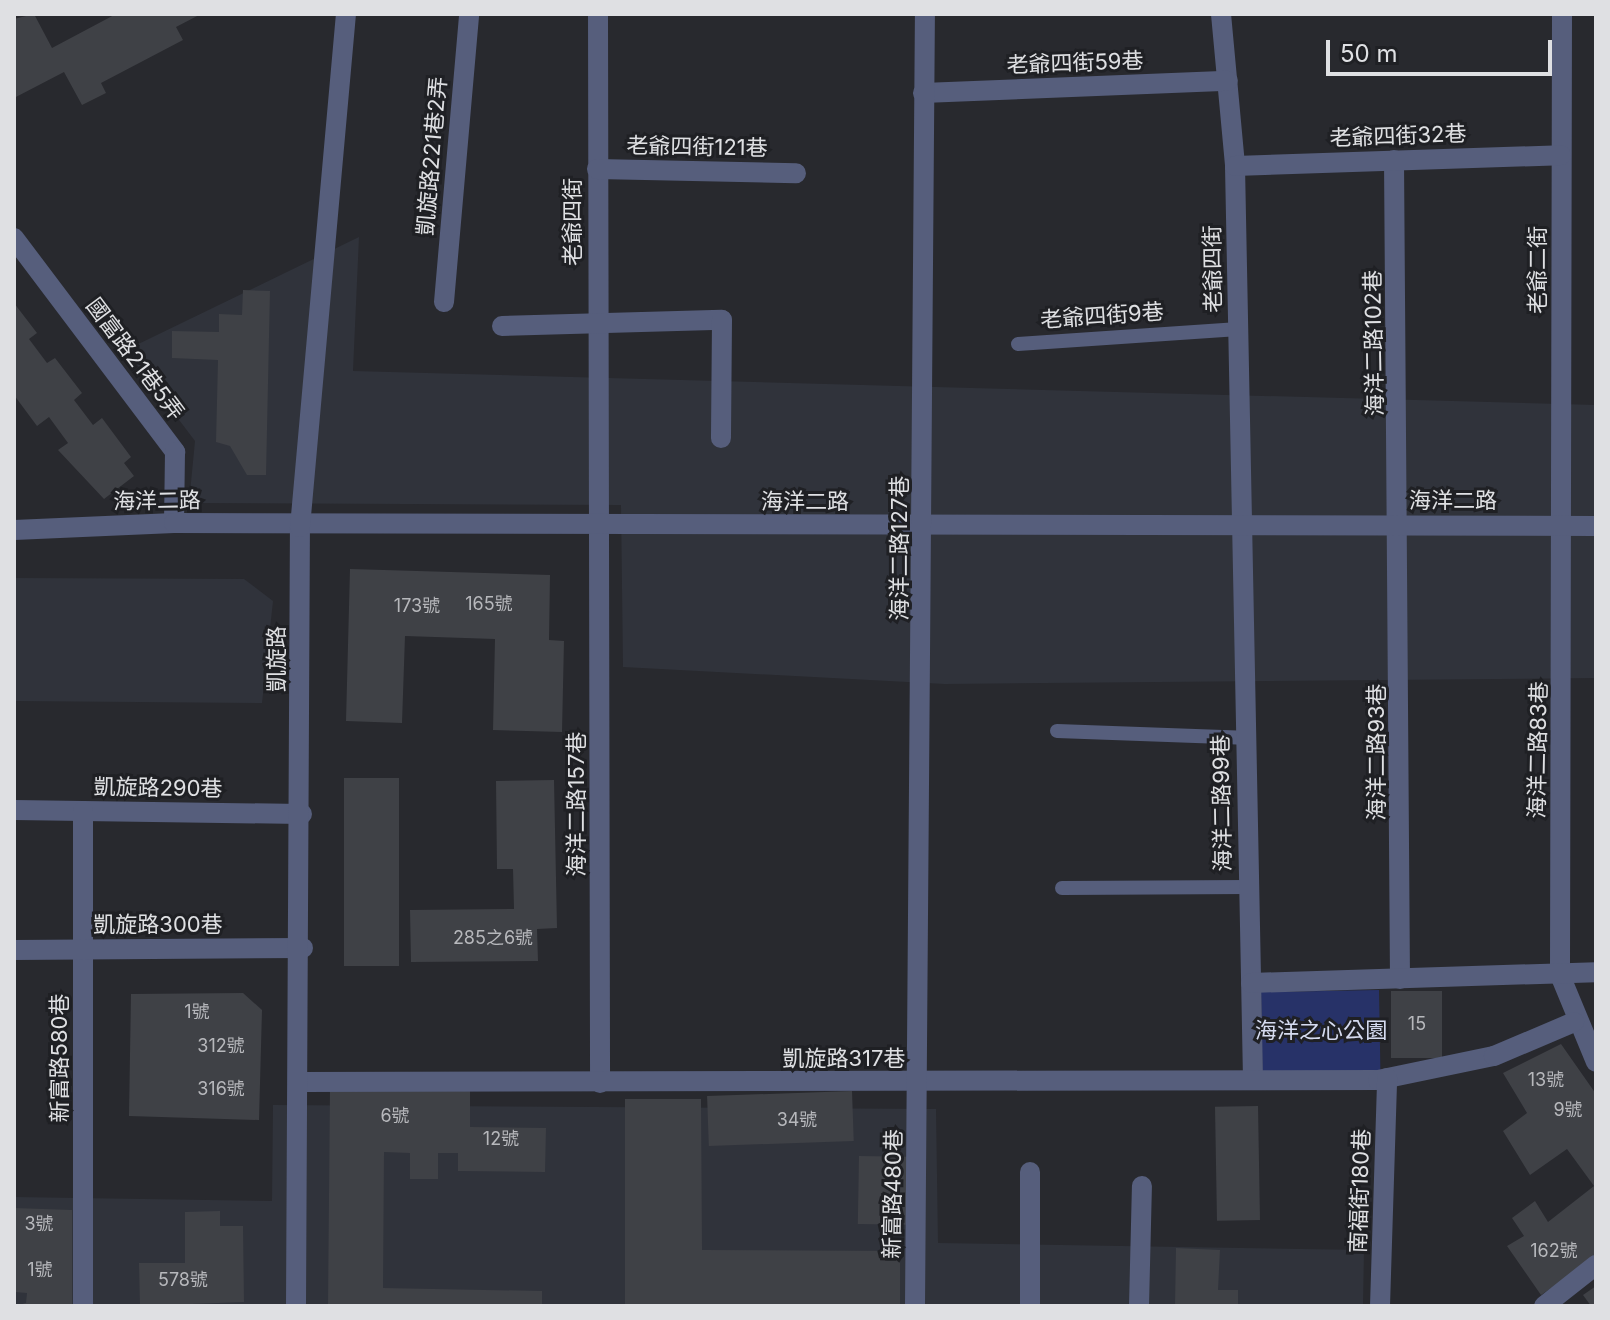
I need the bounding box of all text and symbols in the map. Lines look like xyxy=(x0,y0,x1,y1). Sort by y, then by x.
scale bar xyxy=(1330,24,1556,74)
text: 50 m xyxy=(1340,39,1398,68)
street label: 老爺四街59巷 xyxy=(1006,47,1144,79)
street label: 凱旋路221巷2弄 xyxy=(412,76,452,236)
street label: 老爺四街32巷 xyxy=(1329,120,1467,152)
street label: 老爺四街121巷 xyxy=(626,133,768,161)
street label: 老爺四街 xyxy=(560,178,586,266)
street label: 老爺四街 xyxy=(1199,225,1227,313)
street label: 老爺二街 xyxy=(1525,226,1551,314)
street label: 海洋二路102巷 xyxy=(1360,270,1388,416)
street label: 國富路21巷5弄 xyxy=(81,293,189,425)
street label: 老爺四街9巷 xyxy=(1039,299,1165,333)
street label: 海洋二路127巷 xyxy=(887,476,913,620)
street label: 海洋二路 xyxy=(113,487,201,515)
street label: 海洋二路 xyxy=(1409,488,1497,514)
street label: 海洋二路 xyxy=(761,489,849,515)
house number: 165號 xyxy=(465,593,513,615)
house number: 173號 xyxy=(394,595,440,617)
street label: 凱旋路 xyxy=(264,626,290,692)
street label: 海洋二路83巷 xyxy=(1524,681,1552,819)
street label: 海洋二路93巷 xyxy=(1364,683,1390,821)
street label: 海洋二路157巷 xyxy=(564,732,590,876)
street label: 海洋二路99巷 xyxy=(1208,734,1236,872)
street label: 凱旋路290巷 xyxy=(93,774,223,802)
street label: 凱旋路300巷 xyxy=(93,912,223,938)
house number: 285之6號 xyxy=(453,927,533,949)
street label: 新富路580巷 xyxy=(47,994,73,1122)
house number: 1號 xyxy=(184,1001,210,1023)
house number: 15 xyxy=(1408,1013,1426,1035)
park label: 海洋之心公園 xyxy=(1255,1018,1387,1044)
house number: 312號 xyxy=(197,1035,245,1057)
street label: 凱旋路317巷 xyxy=(783,1046,905,1072)
house number: 13號 xyxy=(1528,1069,1564,1091)
house number: 316號 xyxy=(197,1078,245,1100)
house number: 9號 xyxy=(1553,1099,1583,1121)
house number: 6號 xyxy=(380,1105,410,1127)
house number: 34號 xyxy=(777,1109,817,1131)
house number: 12號 xyxy=(483,1128,519,1150)
street label: 南福街180巷 xyxy=(1345,1128,1375,1254)
street label: 新富路480巷 xyxy=(879,1129,907,1259)
house number: 3號 xyxy=(24,1213,54,1235)
house number: 162號 xyxy=(1530,1240,1578,1262)
house number: 1號 xyxy=(27,1259,53,1281)
house number: 578號 xyxy=(158,1269,208,1291)

